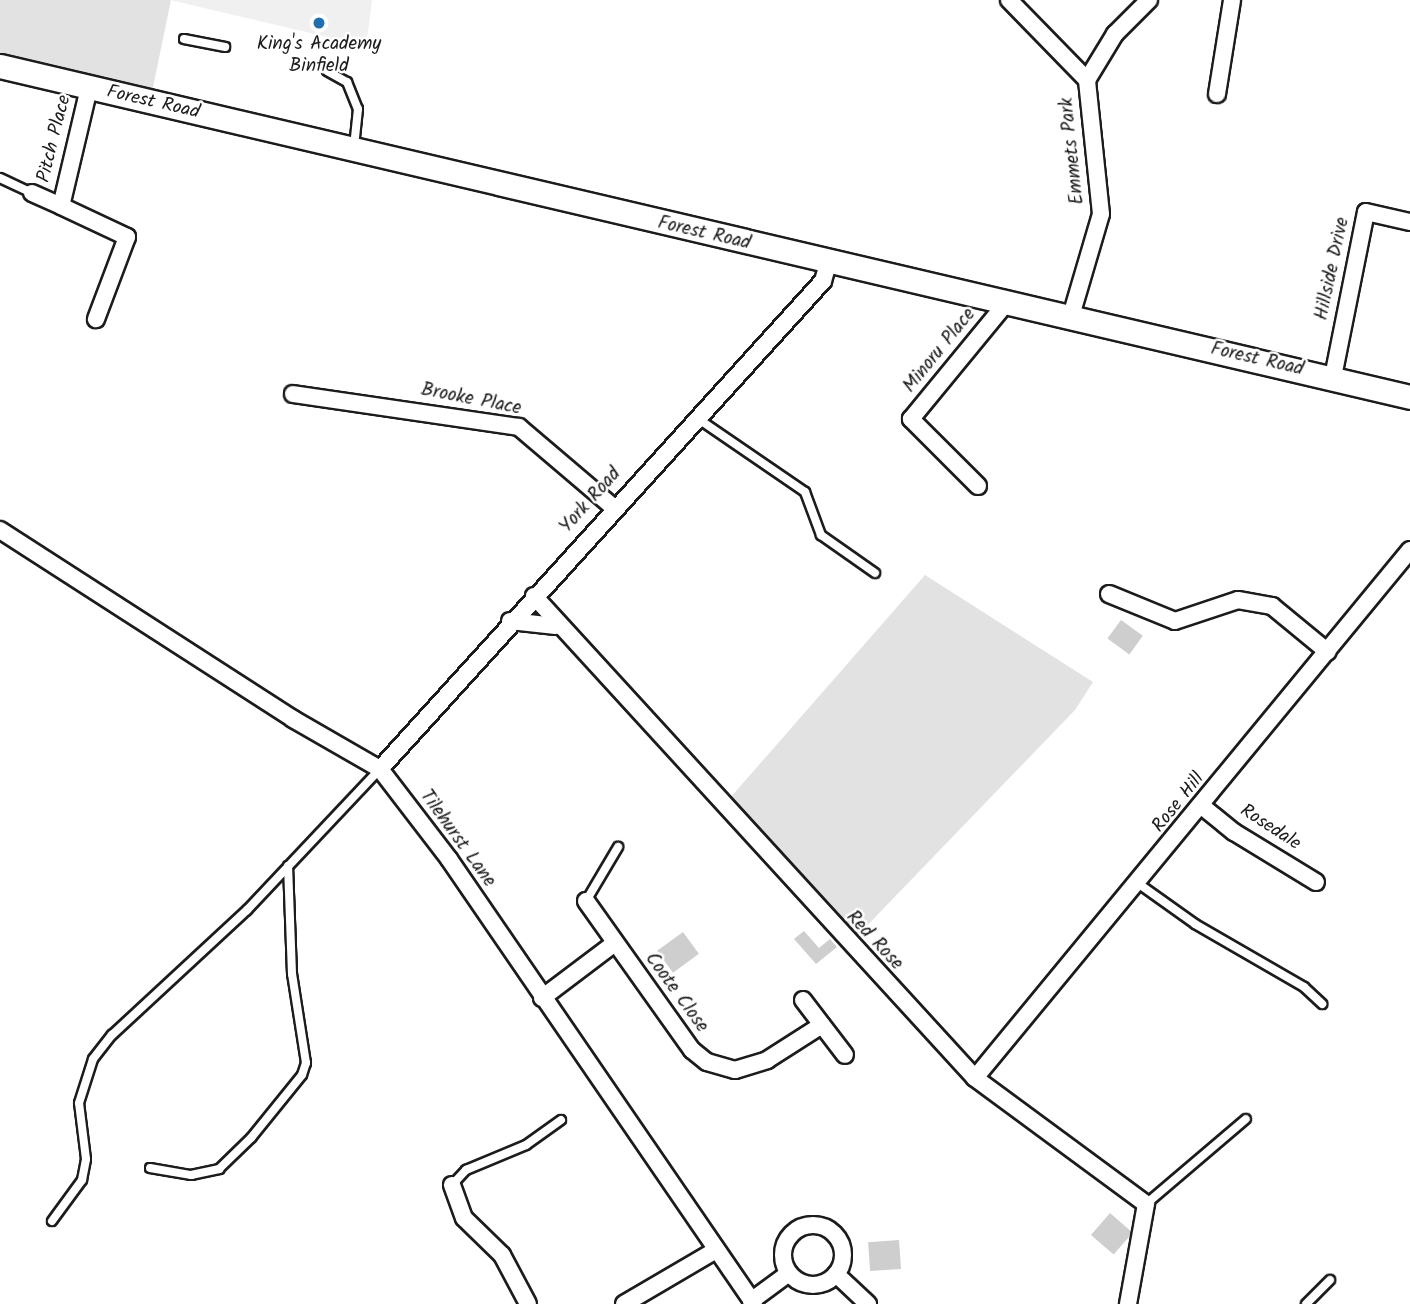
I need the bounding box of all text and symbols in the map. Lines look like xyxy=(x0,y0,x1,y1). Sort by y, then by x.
marker: King's Academy Binfield xyxy=(311,15,327,31)
place label: King's Academy Binfield xyxy=(257,34,381,78)
street label: Forest Road xyxy=(104,81,202,125)
street label: Pitch Place xyxy=(33,93,77,185)
street label: Emmets Park xyxy=(1056,96,1090,206)
street label: Forest Road xyxy=(655,212,753,256)
street label: Hillside Drive xyxy=(1311,216,1355,322)
street label: Minoru Place xyxy=(899,304,981,398)
street label: Forest Road xyxy=(1208,338,1306,382)
street label: Brooke Place xyxy=(419,379,523,421)
street label: York Road xyxy=(556,463,626,539)
street label: Rose Hill xyxy=(1148,768,1210,838)
street label: Tilehurst Lane xyxy=(414,786,500,892)
street label: Rosedale xyxy=(1235,800,1305,856)
street label: Red Rose xyxy=(841,906,907,976)
street label: Coote Close xyxy=(639,949,713,1037)

